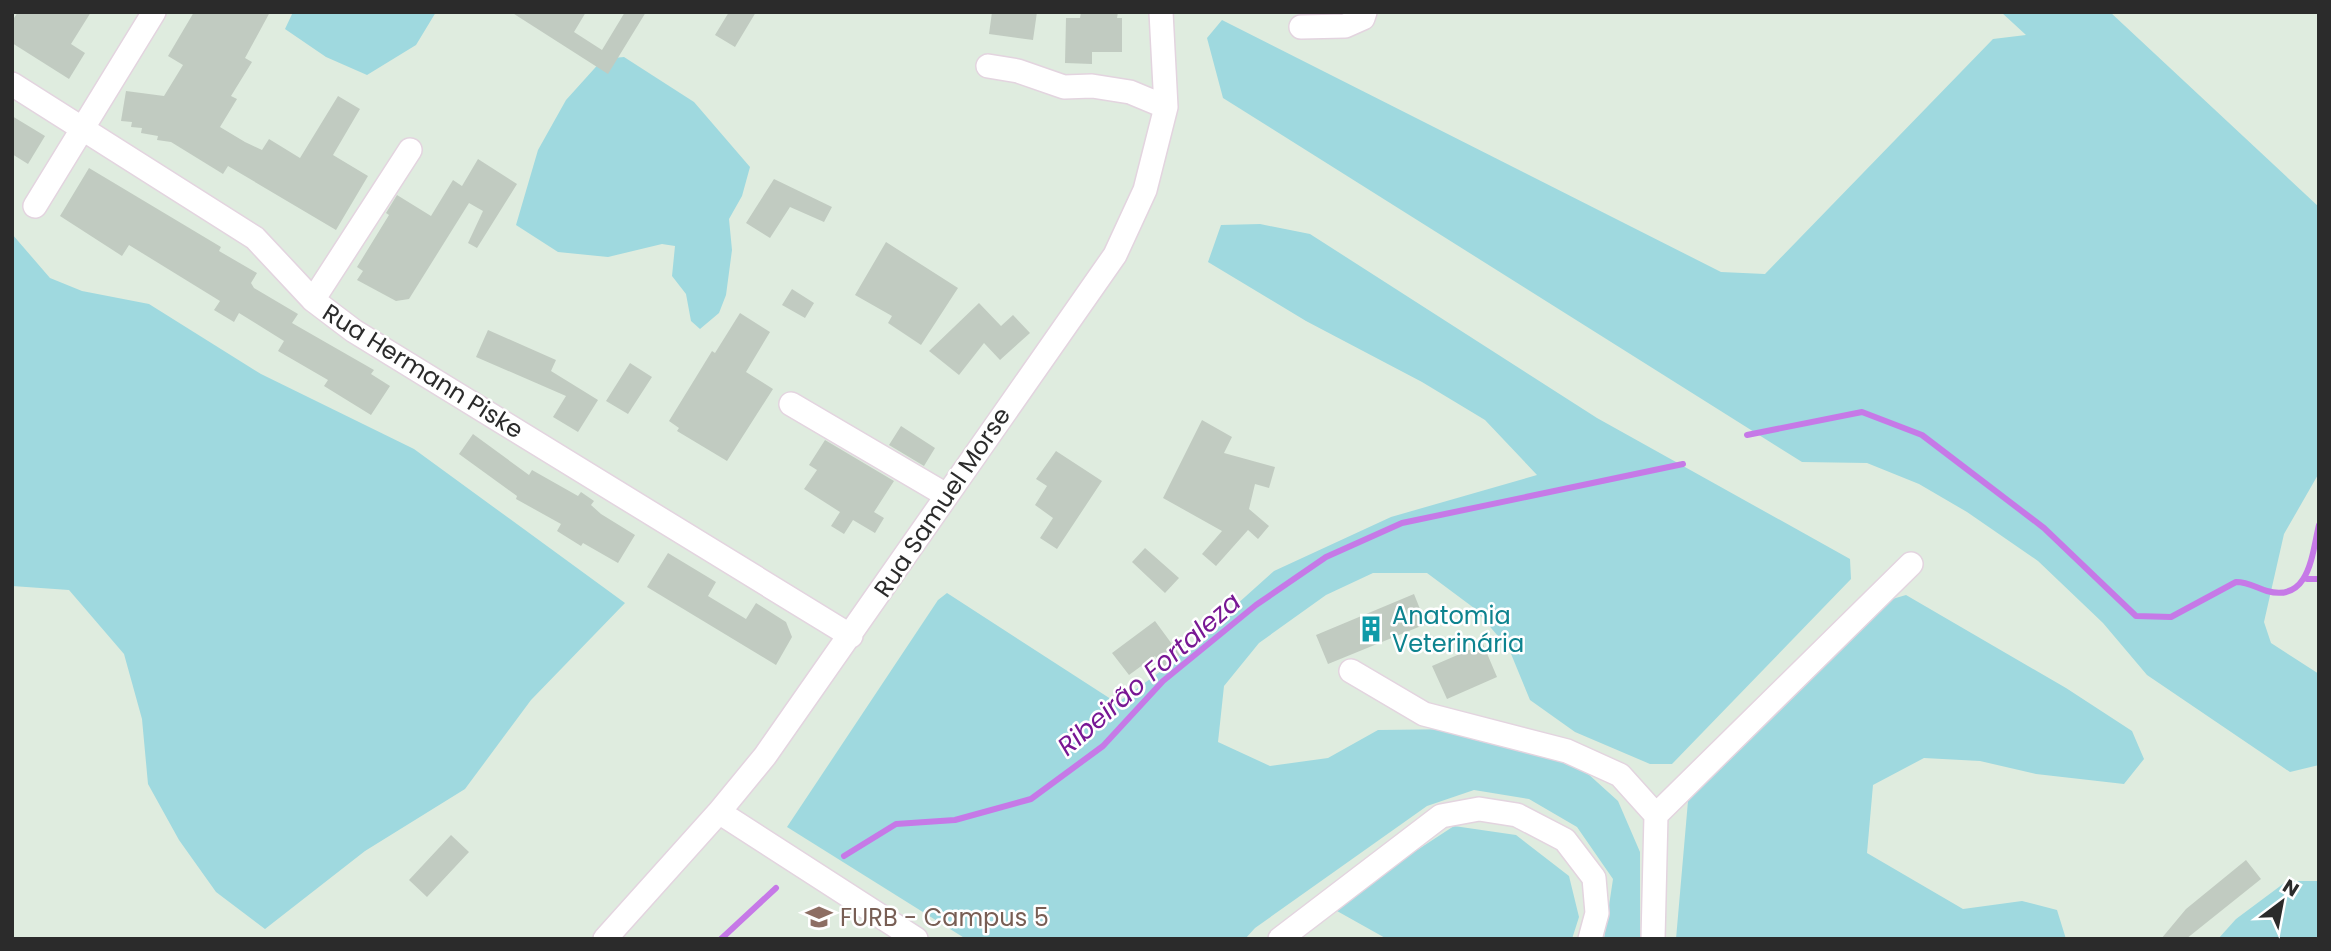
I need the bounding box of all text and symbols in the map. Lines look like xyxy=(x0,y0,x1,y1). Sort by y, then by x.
street label: Rua Hermann Piske xyxy=(316,296,530,446)
street label: Rua Samuel Morse xyxy=(866,401,1018,603)
water label: Ribeirão Fortaleza xyxy=(1050,584,1248,764)
place label: Anatomia Veterinária xyxy=(1392,599,1524,660)
building icon: Anatomia Veterinária xyxy=(1356,614,1386,644)
north arrow xyxy=(2247,867,2317,937)
text: N xyxy=(2278,873,2304,903)
place label: FURB - Campus 5 xyxy=(840,901,1049,934)
school or university icon: FURB - Campus 5 xyxy=(804,902,834,932)

